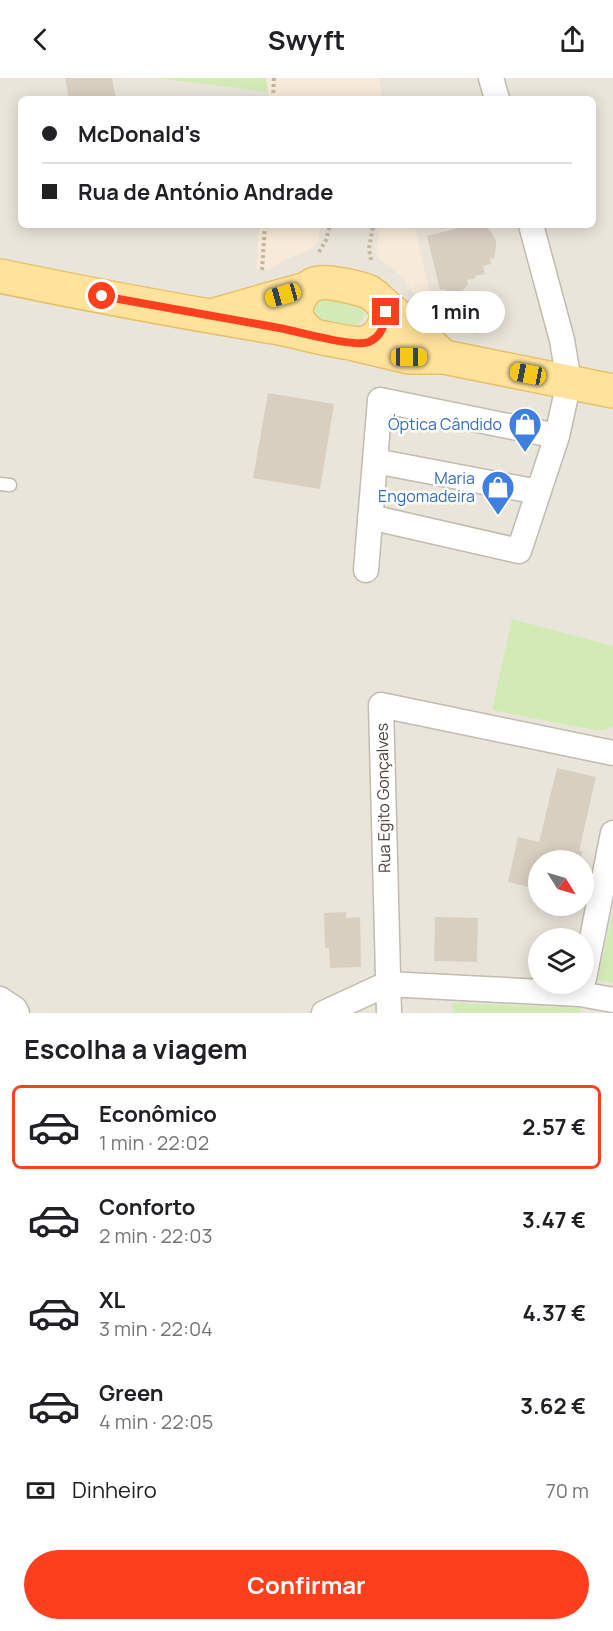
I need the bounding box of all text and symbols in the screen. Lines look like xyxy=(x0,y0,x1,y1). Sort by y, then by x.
text: Swyft xyxy=(268,21,345,58)
icon: back xyxy=(24,23,57,56)
icon: share xyxy=(556,23,589,56)
text: McDonald's xyxy=(78,119,201,149)
text: Rua de António Andrade xyxy=(78,177,333,207)
car xyxy=(263,281,303,309)
route start xyxy=(88,282,115,309)
callout: 1 min xyxy=(407,291,506,333)
route end xyxy=(372,298,399,325)
text: 1 min xyxy=(431,298,480,325)
car xyxy=(391,348,427,366)
car xyxy=(509,362,547,386)
shop icon: Óptica Cândido xyxy=(507,406,543,453)
place label: Óptica Cândido xyxy=(388,413,502,435)
place label: Maria Engomadeira xyxy=(378,467,475,507)
shop icon: Maria Engomadeira xyxy=(480,469,516,516)
street label: Rua Egito Gonçalves xyxy=(371,723,395,873)
north arrow xyxy=(528,850,594,916)
map controls xyxy=(528,850,594,994)
button: layers xyxy=(528,928,594,994)
text: Escolha a viagem xyxy=(24,1030,247,1067)
text: Econômico xyxy=(99,1099,217,1129)
icon: car xyxy=(27,1100,81,1154)
text: 2.57 € xyxy=(522,1112,586,1142)
text: 1 min · 22:02 xyxy=(99,1129,209,1156)
text: Conforto xyxy=(99,1192,195,1222)
icon: car xyxy=(27,1193,81,1247)
text: 3.47 € xyxy=(522,1205,586,1235)
text: 2 min · 22:03 xyxy=(99,1222,212,1249)
text: XL xyxy=(99,1285,125,1315)
icon: car xyxy=(27,1286,81,1340)
text: 4.37 € xyxy=(522,1298,586,1328)
text: 3 min · 22:04 xyxy=(99,1315,213,1342)
text: Green xyxy=(99,1378,164,1408)
icon: car xyxy=(27,1379,81,1433)
text: 3.62 € xyxy=(520,1391,586,1421)
text: 4 min · 22:05 xyxy=(99,1408,213,1435)
icon: cash xyxy=(24,1474,57,1507)
text: Dinheiro xyxy=(72,1475,157,1505)
text: 70 m xyxy=(546,1477,589,1504)
button: Confirmar xyxy=(24,1550,589,1619)

